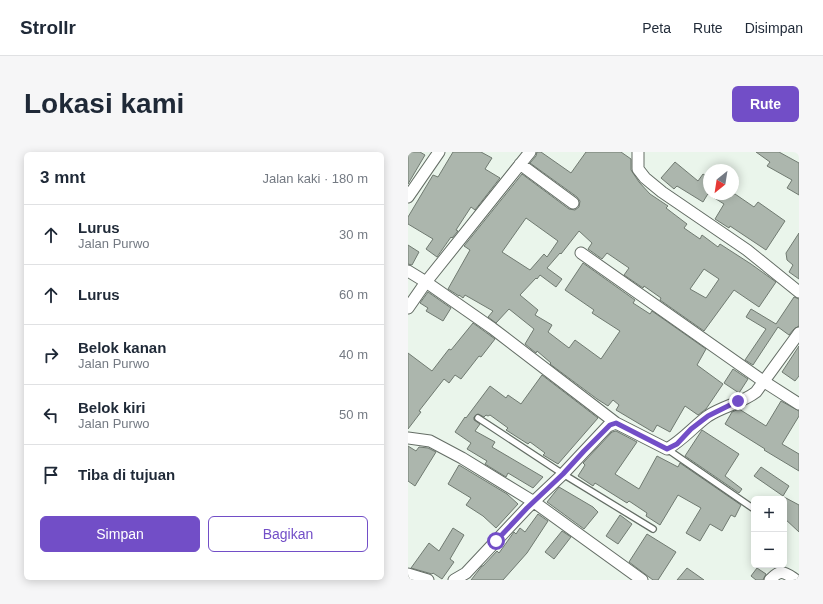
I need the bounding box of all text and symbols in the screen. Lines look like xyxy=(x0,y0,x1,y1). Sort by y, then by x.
text: Strollr xyxy=(20,17,76,38)
text: Peta xyxy=(642,20,671,36)
text: Rute xyxy=(693,20,723,36)
text: Disimpan xyxy=(745,20,803,36)
button: Rute xyxy=(732,86,799,122)
text: Lokasi kami xyxy=(24,88,184,119)
north arrow xyxy=(703,164,739,200)
text: 3 mnt xyxy=(40,168,85,187)
text: Jalan kaki · 180 m xyxy=(263,171,368,186)
text: Lurus xyxy=(78,219,120,236)
icon: ahead xyxy=(40,224,62,246)
text: 30 m xyxy=(339,227,368,242)
text: Jalan Purwo xyxy=(78,236,150,251)
icon: ahead xyxy=(40,284,62,306)
text: Lurus xyxy=(78,286,120,303)
text: 60 m xyxy=(339,287,368,302)
text: Belok kanan xyxy=(78,339,166,356)
icon: right xyxy=(40,344,62,366)
text: 40 m xyxy=(339,347,368,362)
text: Jalan Purwo xyxy=(78,356,150,371)
route end xyxy=(729,392,747,410)
text: Belok kiri xyxy=(78,399,146,416)
icon: left xyxy=(40,404,62,426)
text: 50 m xyxy=(339,407,368,422)
text: Jalan Purwo xyxy=(78,416,150,431)
icon: arrive xyxy=(40,464,62,486)
text: Tiba di tujuan xyxy=(78,466,175,483)
map controls xyxy=(751,496,787,568)
button: + xyxy=(751,496,787,532)
button: Simpan xyxy=(40,516,200,552)
button: Bagikan xyxy=(208,516,368,552)
route start xyxy=(487,532,505,550)
button: − xyxy=(751,532,787,568)

